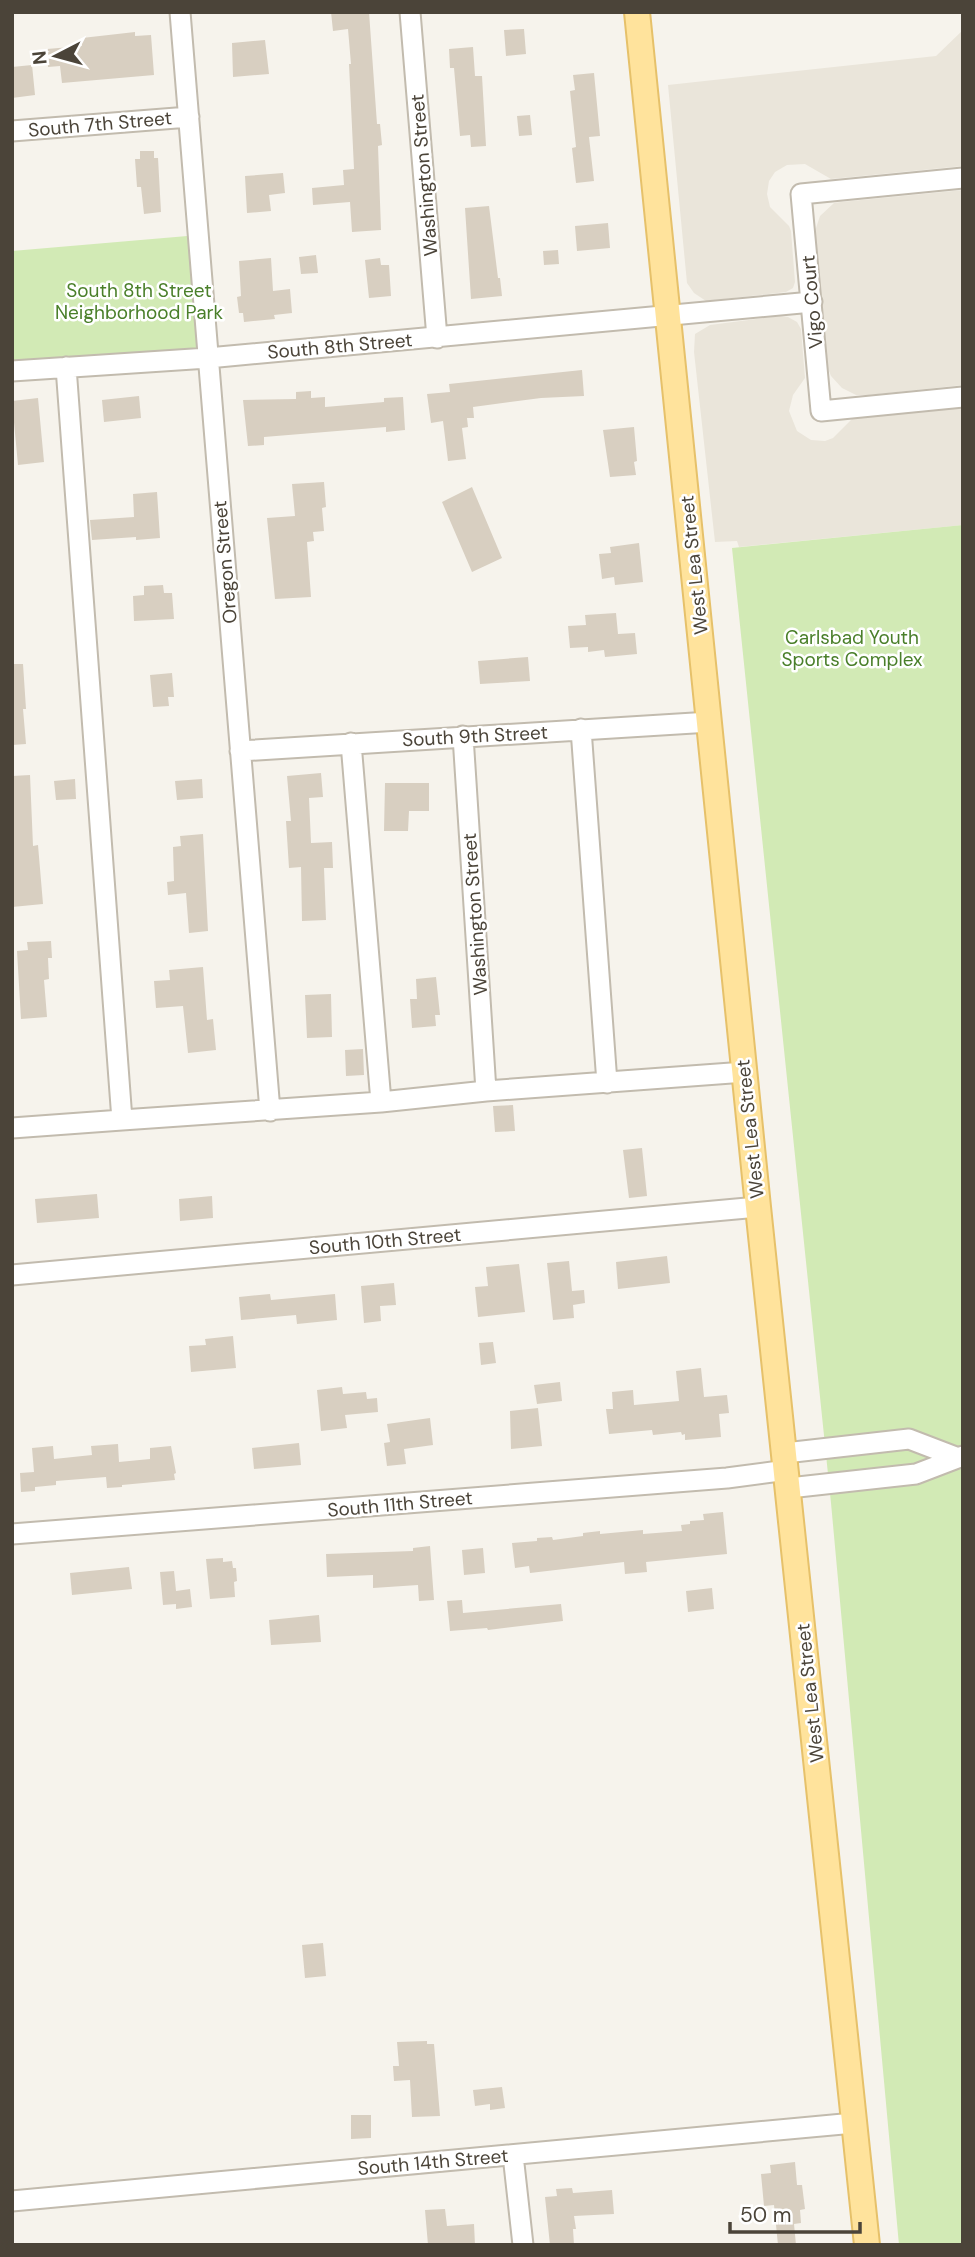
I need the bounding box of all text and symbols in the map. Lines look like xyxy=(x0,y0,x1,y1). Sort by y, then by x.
north arrow xyxy=(21,21,91,91)
text: N xyxy=(26,50,53,66)
street label: Washington Street xyxy=(404,93,444,257)
street label: South 7th Street xyxy=(27,105,173,143)
street label: Vigo Court xyxy=(795,254,829,350)
park label: South 8th Street Neighborhood Park xyxy=(55,278,223,325)
street label: South 8th Street xyxy=(266,327,414,365)
street label: West Lea Street xyxy=(674,494,714,636)
street label: Oregon Street xyxy=(207,499,243,625)
park label: Carlsbad Youth Sports Complex xyxy=(782,625,923,672)
street label: South 9th Street xyxy=(402,720,548,752)
street label: Washington Street xyxy=(457,832,493,996)
street label: West Lea Street xyxy=(730,1058,770,1200)
street label: South 10th Street xyxy=(308,1222,462,1260)
street label: South 11th Street xyxy=(326,1485,474,1523)
street label: West Lea Street xyxy=(790,1622,830,1764)
street label: South 14th Street xyxy=(357,2143,509,2181)
scale bar xyxy=(730,2190,860,2234)
text: 50 m xyxy=(740,2201,791,2229)

